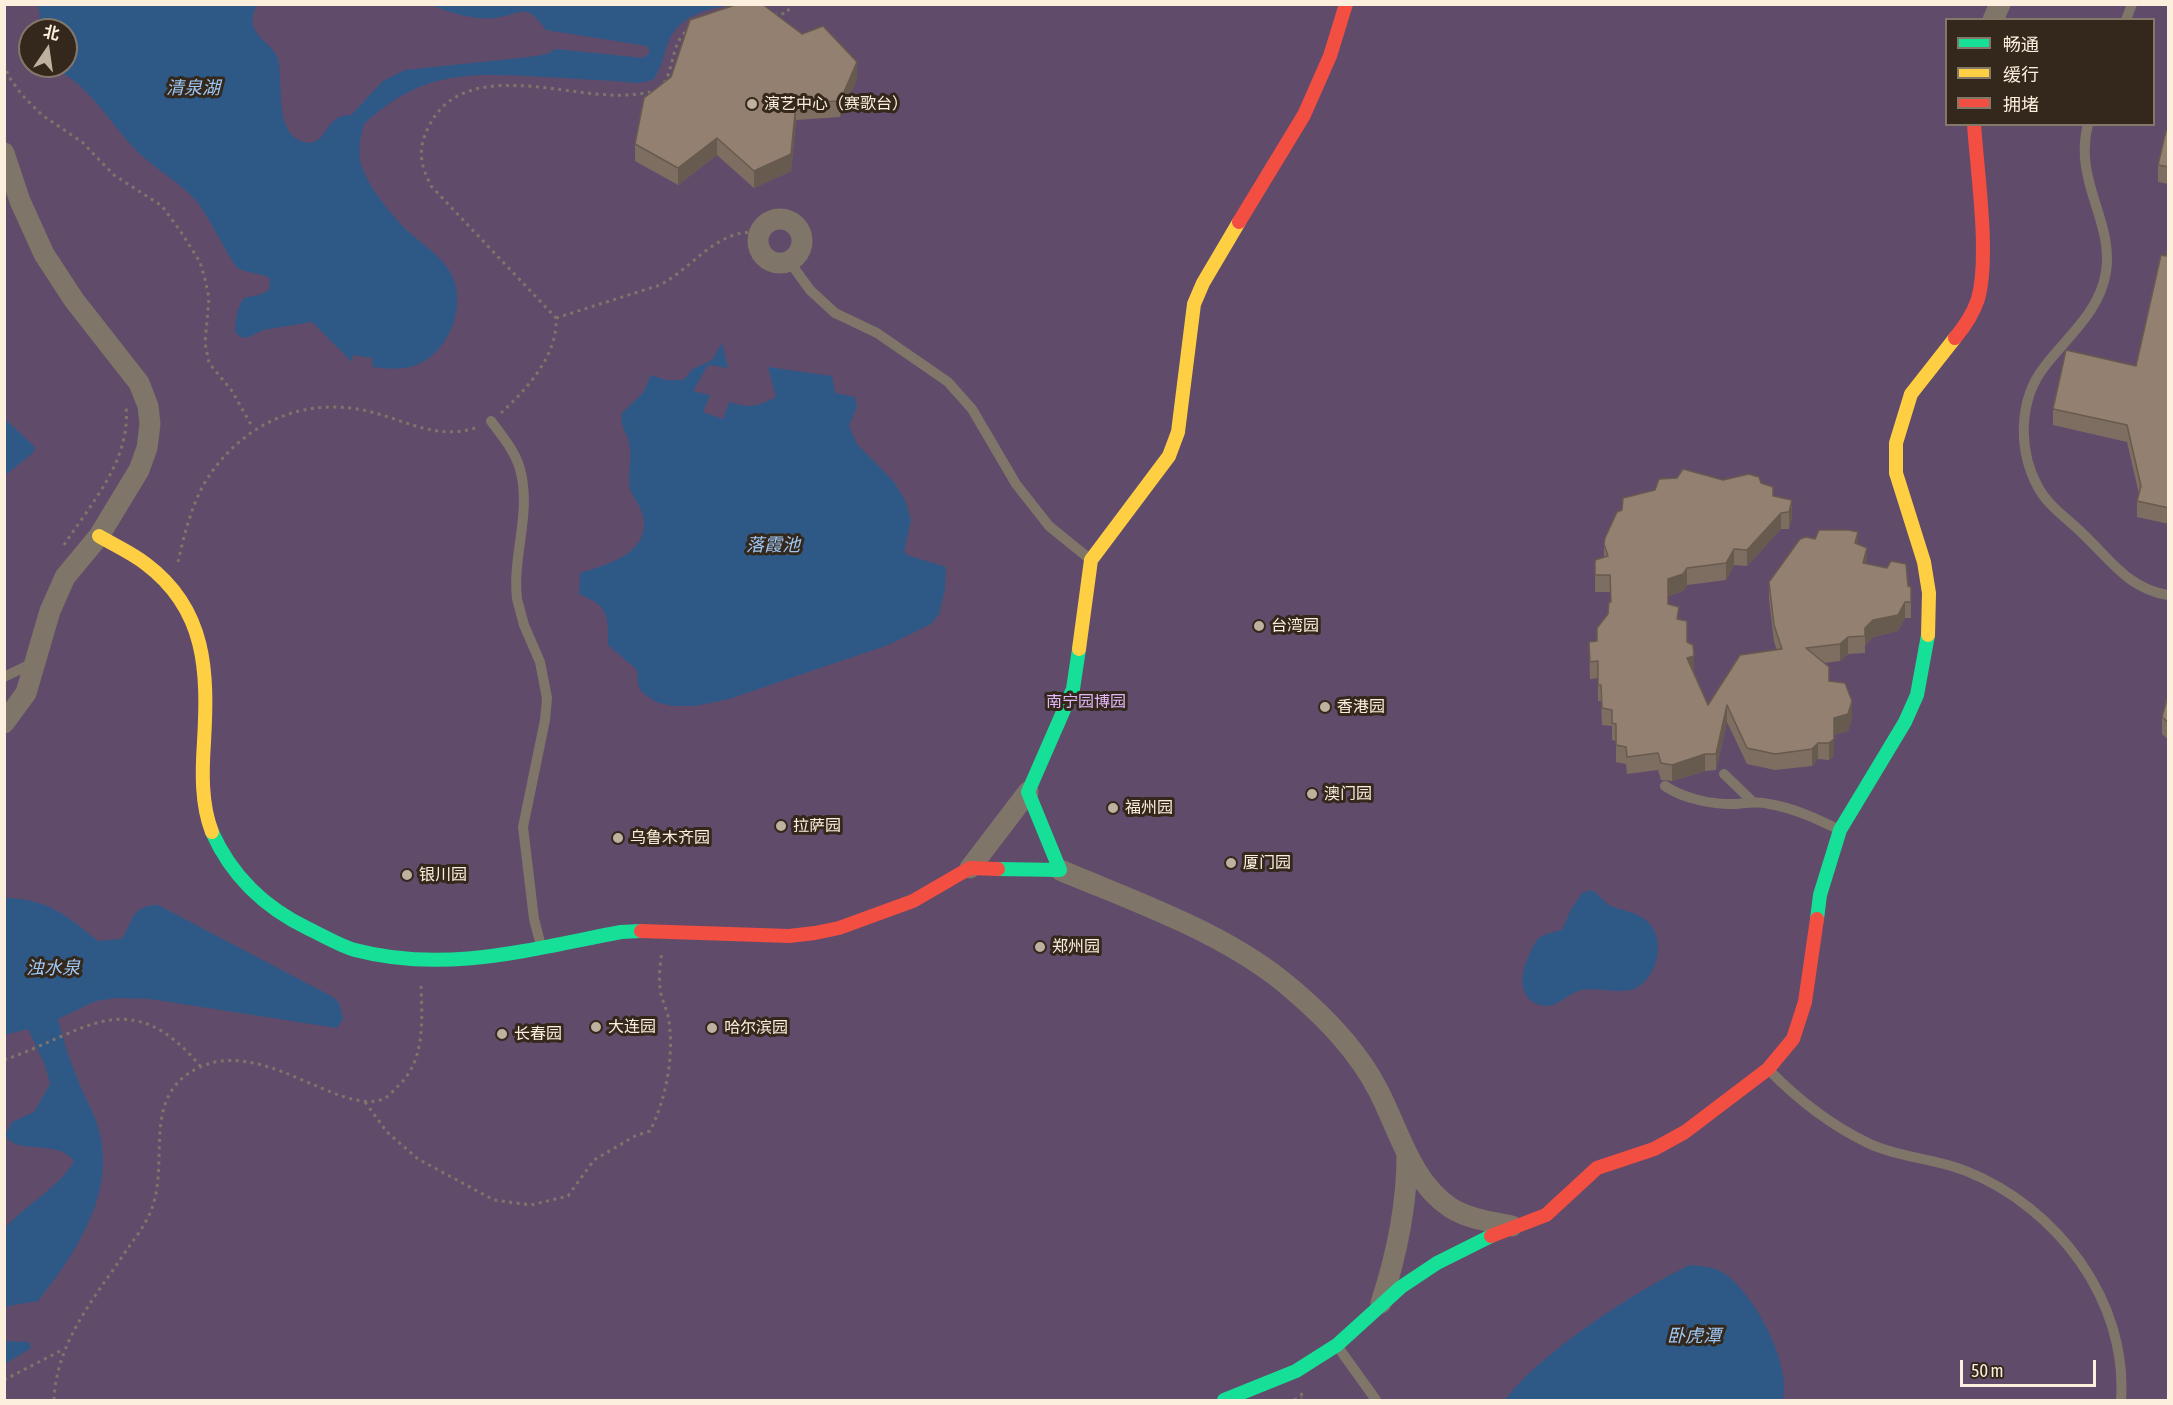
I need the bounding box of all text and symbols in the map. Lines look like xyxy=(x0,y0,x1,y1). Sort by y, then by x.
north arrow xyxy=(18,18,78,78)
legend xyxy=(1945,18,2155,126)
text: 北 xyxy=(42,22,61,43)
text: 畅通 xyxy=(2003,34,2039,55)
text: 缓行 xyxy=(2003,64,2039,85)
water label: 清泉湖 xyxy=(166,77,220,99)
place label: 演艺中心（赛歌台） xyxy=(764,94,908,114)
text: 拥堵 xyxy=(2003,94,2039,115)
marker: 演艺中心（赛歌台） xyxy=(745,97,759,111)
water label: 落霞池 xyxy=(746,534,800,556)
place label: 台湾园 xyxy=(1271,616,1319,636)
marker: 台湾园 xyxy=(1252,619,1266,633)
park label: 南宁园博园 xyxy=(1046,692,1126,712)
place label: 香港园 xyxy=(1337,697,1385,717)
marker: 香港园 xyxy=(1318,700,1332,714)
place label: 澳门园 xyxy=(1324,784,1372,804)
marker: 澳门园 xyxy=(1305,787,1319,801)
place label: 福州园 xyxy=(1125,798,1173,818)
marker: 福州园 xyxy=(1106,801,1120,815)
place label: 拉萨园 xyxy=(793,816,841,836)
marker: 拉萨园 xyxy=(774,819,788,833)
place label: 乌鲁木齐园 xyxy=(630,828,710,848)
marker: 乌鲁木齐园 xyxy=(611,831,625,845)
place label: 厦门园 xyxy=(1243,853,1291,873)
marker: 厦门园 xyxy=(1224,856,1238,870)
place label: 银川园 xyxy=(419,865,467,885)
marker: 银川园 xyxy=(400,868,414,882)
place label: 郑州园 xyxy=(1052,937,1100,957)
marker: 郑州园 xyxy=(1033,940,1047,954)
water label: 浊水泉 xyxy=(26,957,80,979)
place label: 大连园 xyxy=(608,1017,656,1037)
place label: 哈尔滨园 xyxy=(724,1018,788,1038)
marker: 大连园 xyxy=(589,1020,603,1034)
marker: 哈尔滨园 xyxy=(705,1021,719,1035)
place label: 长春园 xyxy=(514,1024,562,1044)
marker: 长春园 xyxy=(495,1027,509,1041)
water label: 卧虎潭 xyxy=(1667,1325,1721,1347)
scale bar xyxy=(1963,1348,2100,1386)
text: 50 m xyxy=(1971,1360,2003,1381)

